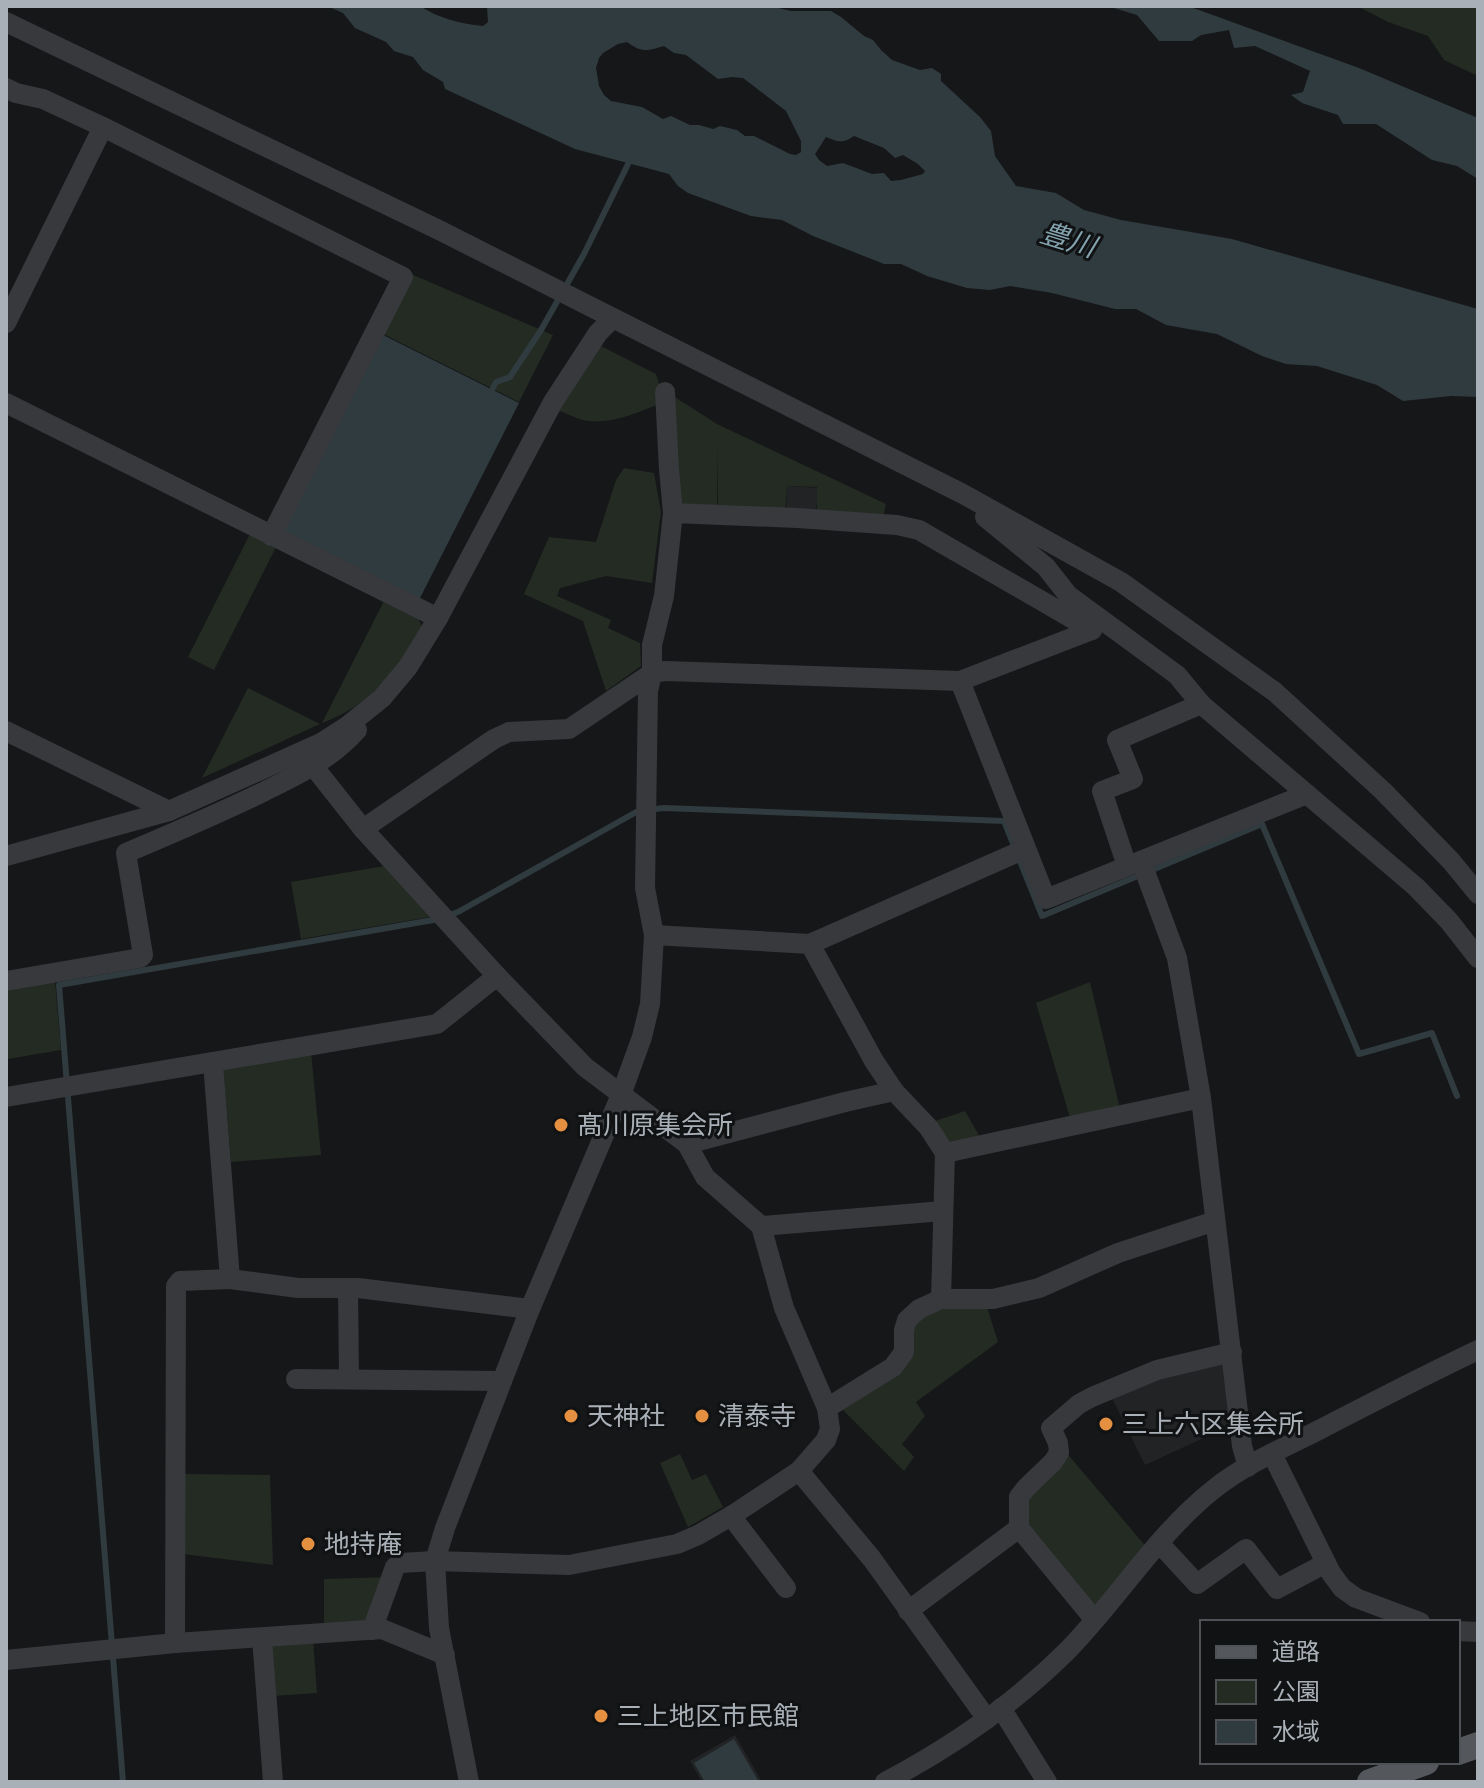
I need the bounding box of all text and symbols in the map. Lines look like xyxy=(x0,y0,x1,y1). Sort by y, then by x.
water label: 豊川 xyxy=(1036,214,1103,267)
place label: 髙川原集会所 xyxy=(577,1108,733,1142)
marker: 髙川原集会所 xyxy=(552,1116,570,1134)
place label: 天神社 xyxy=(587,1399,665,1433)
place label: 清泰寺 xyxy=(718,1399,796,1433)
marker: 天神社 xyxy=(562,1407,580,1425)
marker: 清泰寺 xyxy=(693,1407,711,1425)
place label: 三上六区集会所 xyxy=(1122,1407,1304,1441)
marker: 三上六区集会所 xyxy=(1097,1415,1115,1433)
place label: 地持庵 xyxy=(324,1527,402,1561)
marker: 地持庵 xyxy=(299,1535,317,1553)
legend xyxy=(1200,1620,1460,1764)
text: 道路 xyxy=(1272,1636,1320,1667)
text: 公園 xyxy=(1272,1676,1320,1707)
place label: 三上地区市民館 xyxy=(617,1699,799,1733)
marker: 三上地区市民館 xyxy=(592,1707,610,1725)
text: 水域 xyxy=(1272,1716,1320,1747)

